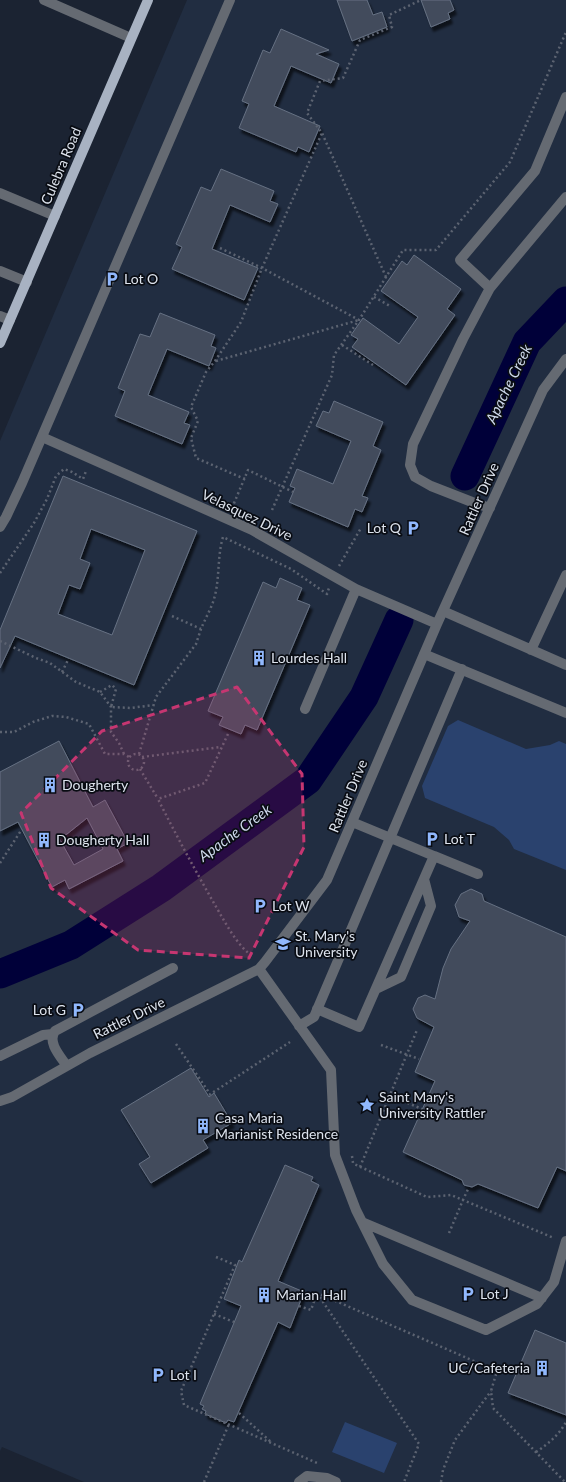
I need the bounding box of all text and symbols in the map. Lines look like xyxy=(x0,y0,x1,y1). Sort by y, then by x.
street label: Culebra Road xyxy=(37,125,84,207)
parking icon: Lot O xyxy=(103,270,121,288)
place label: Lot O xyxy=(124,270,158,287)
water label: Apache Creek xyxy=(481,340,535,427)
street label: Rattler Drive xyxy=(455,460,502,538)
street label: Velasquez Drive xyxy=(199,485,295,544)
place label: Lot Q xyxy=(367,519,402,536)
parking icon: Lot Q xyxy=(404,519,422,537)
building icon: Lourdes Hall xyxy=(250,649,268,667)
place label: Lourdes Hall xyxy=(271,649,347,666)
street label: Rattler Drive xyxy=(325,757,371,835)
building icon: Dougherty xyxy=(41,776,59,794)
place label: Dougherty xyxy=(62,776,129,793)
water label: Apache Creek xyxy=(193,799,275,865)
parking icon: Lot T xyxy=(423,830,441,848)
place label: Lot T xyxy=(444,830,476,847)
building icon: Dougherty Hall xyxy=(35,831,53,849)
place label: Dougherty Hall xyxy=(56,831,149,848)
parking icon: Lot W xyxy=(251,897,269,915)
place label: Lot W xyxy=(272,897,310,914)
place label: St. Mary's University xyxy=(295,927,358,960)
school or university icon: St. Mary's University xyxy=(274,935,292,953)
street label: Rattler Drive xyxy=(90,993,167,1042)
place label: Lot G xyxy=(33,1001,66,1018)
parking icon: Lot G xyxy=(69,1001,87,1019)
place label: Saint Mary's University Rattler xyxy=(379,1088,486,1121)
place icon: Saint Mary's University Rattler xyxy=(358,1096,376,1114)
place label: Casa Maria Marianist Residence xyxy=(215,1109,338,1142)
building icon: Casa Maria Marianist Residence xyxy=(194,1117,212,1135)
parking icon: Lot J xyxy=(459,1285,477,1303)
place label: Lot J xyxy=(480,1285,509,1302)
building icon: Marian Hall xyxy=(255,1286,273,1304)
place label: Marian Hall xyxy=(276,1286,347,1303)
place label: UC/Cafeteria xyxy=(448,1359,530,1376)
building icon: UC/Cafeteria xyxy=(533,1359,551,1377)
parking icon: Lot I xyxy=(149,1366,167,1384)
place label: Lot I xyxy=(170,1366,197,1383)

